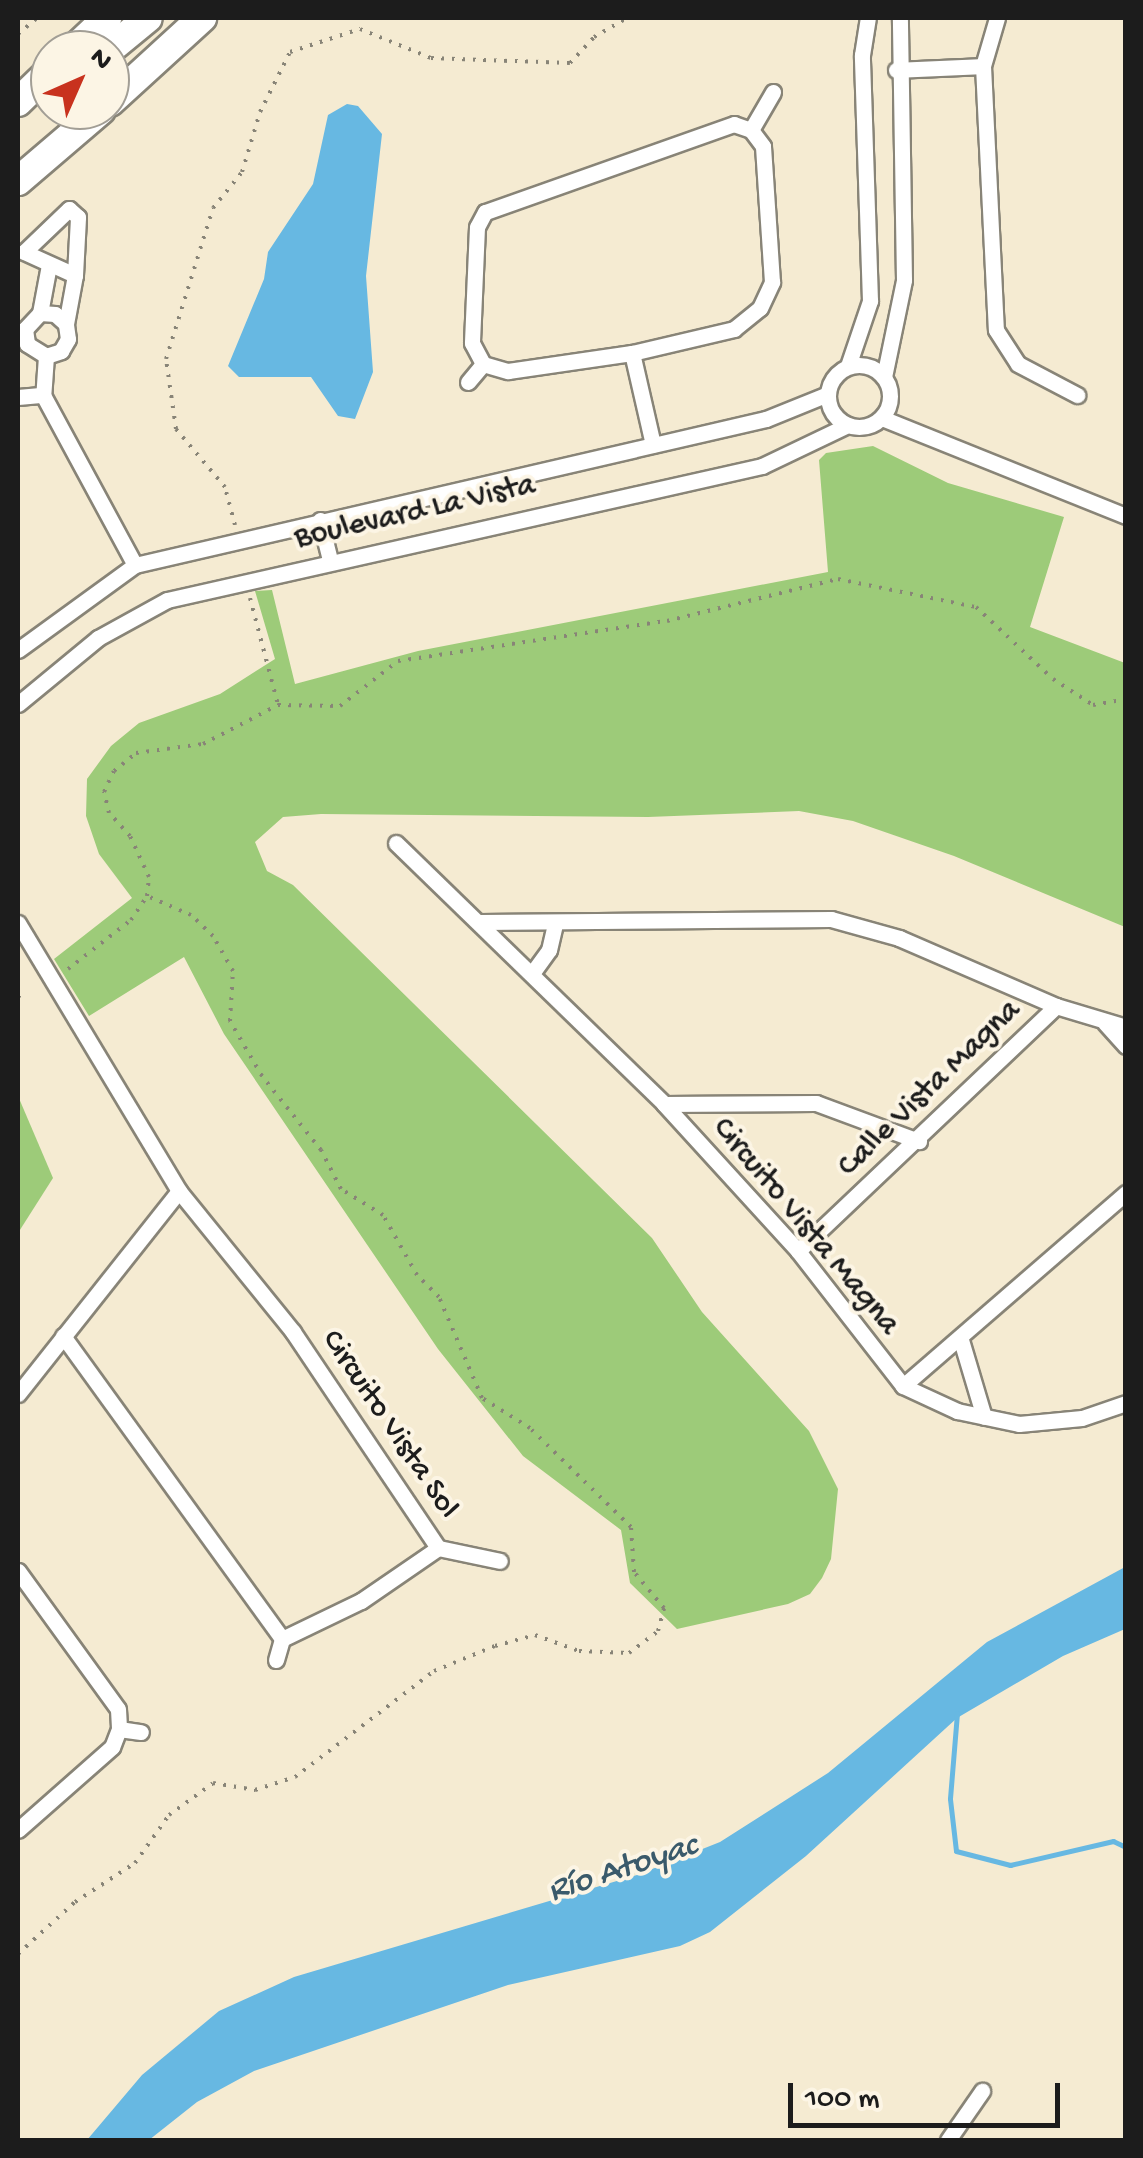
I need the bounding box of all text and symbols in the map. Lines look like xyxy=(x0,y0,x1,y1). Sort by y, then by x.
north arrow xyxy=(30,30,130,130)
text: N xyxy=(82,42,118,78)
street label: Boulevard La Vista xyxy=(291,467,539,559)
street label: Calle Vista Magna xyxy=(831,992,1029,1186)
street label: Circuito Vista Magna xyxy=(703,1111,907,1343)
street label: Circuito Vista Sol xyxy=(312,1323,466,1527)
water label: Río Atoyac xyxy=(543,1826,703,1914)
scale bar xyxy=(793,2063,1066,2125)
text: 100 m xyxy=(805,2083,880,2118)

